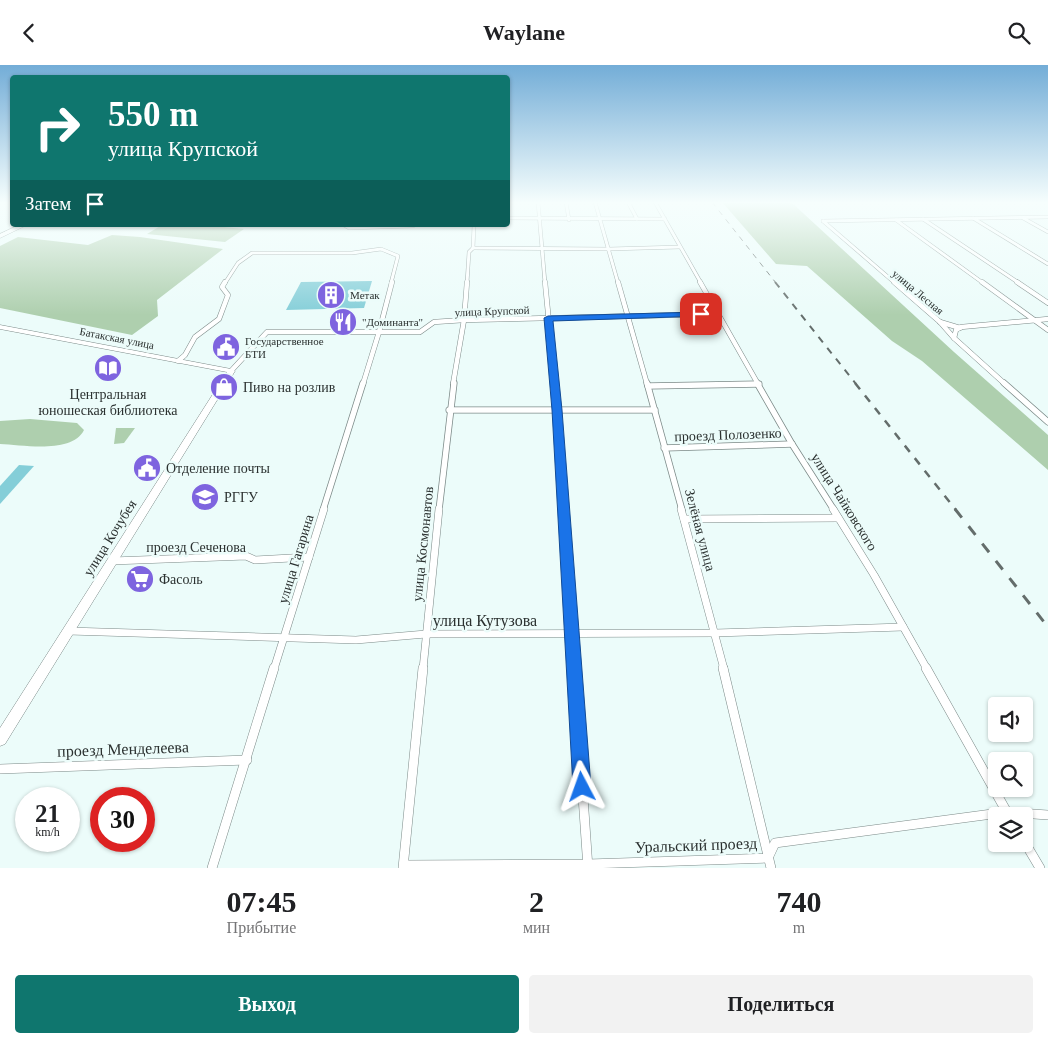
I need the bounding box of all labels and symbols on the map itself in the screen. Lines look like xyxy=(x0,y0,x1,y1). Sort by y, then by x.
street label: улица Лесная xyxy=(890,267,946,317)
building icon: Метак xyxy=(316,280,346,310)
place label: Метак xyxy=(350,289,380,301)
pin xyxy=(680,293,722,335)
street label: улица Крупской xyxy=(454,304,530,318)
restaurant icon: "Доминанта" xyxy=(328,307,358,337)
place label: "Доминанта" xyxy=(362,316,423,328)
street label: Батакская улица xyxy=(79,325,155,351)
public building icon: Государственное БТИ xyxy=(211,332,241,362)
place label: Государственное БТИ xyxy=(245,335,324,360)
library icon: Центральная юношеская библиотека xyxy=(93,353,123,383)
shop icon: Пиво на розлив xyxy=(209,372,239,402)
place label: Пиво на розлив xyxy=(243,380,336,395)
place label: Центральная юношеская библиотека xyxy=(38,387,178,418)
street label: проезд Полозенко xyxy=(674,426,782,444)
street label: улица Чайковского xyxy=(808,450,880,554)
public building icon: Отделение почты xyxy=(132,453,162,483)
place label: Отделение почты xyxy=(166,461,271,476)
school or university icon: РГГУ xyxy=(190,482,220,512)
street label: улица Космонавтов xyxy=(409,485,437,602)
street label: Зелёная улица xyxy=(682,487,718,574)
place label: РГГУ xyxy=(224,490,258,505)
street label: улица Кочубея xyxy=(81,497,140,579)
street label: улица Гагарина xyxy=(275,512,317,605)
street label: проезд Сеченова xyxy=(146,540,247,555)
supermarket icon: Фасоль xyxy=(125,564,155,594)
place label: Фасоль xyxy=(159,572,203,587)
street label: улица Кутузова xyxy=(433,612,537,630)
street label: проезд Менделеева xyxy=(57,738,189,761)
position arrow xyxy=(555,760,607,812)
speed limit sign: 30 xyxy=(90,787,155,852)
street label: Уральский проезд xyxy=(634,834,758,857)

